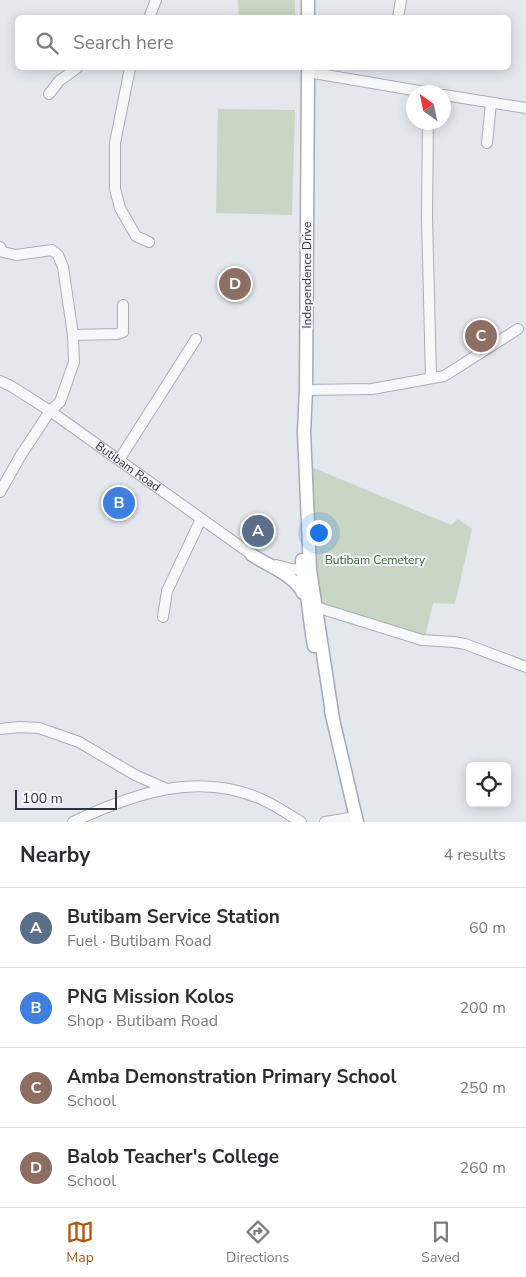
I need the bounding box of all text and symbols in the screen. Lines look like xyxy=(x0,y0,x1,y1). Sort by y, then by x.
search box xyxy=(15,15,511,70)
icon: search xyxy=(33,29,61,57)
text: Search here xyxy=(73,30,174,56)
north arrow xyxy=(406,85,451,130)
street label: Independence Drive xyxy=(299,221,315,329)
pin: D xyxy=(219,265,251,303)
pin: C xyxy=(465,317,497,355)
street label: Butibam Road xyxy=(92,438,164,495)
pin: B xyxy=(103,484,135,522)
pin: A xyxy=(242,512,274,550)
your location xyxy=(306,520,332,546)
park label: Butibam Cemetery xyxy=(325,552,426,568)
map controls xyxy=(466,762,511,807)
button: locate xyxy=(466,762,511,807)
scale bar xyxy=(15,787,118,810)
text: 100 m xyxy=(22,789,63,808)
text: Nearby xyxy=(20,841,90,869)
text: 4 results xyxy=(444,844,506,866)
text: Butibam Service Station xyxy=(67,904,280,930)
text: A xyxy=(30,917,42,939)
text: 60 m xyxy=(469,917,506,939)
text: Fuel · Butibam Road xyxy=(67,930,212,952)
text: PNG Mission Kolos xyxy=(67,984,234,1010)
text: B xyxy=(30,997,42,1019)
text: 200 m xyxy=(459,997,506,1019)
text: Shop · Butibam Road xyxy=(67,1010,218,1032)
text: Amba Demonstration Primary School xyxy=(67,1064,396,1090)
text: C xyxy=(31,1077,41,1099)
text: 250 m xyxy=(459,1077,506,1099)
text: School xyxy=(67,1090,116,1112)
text: Balob Teacher's College xyxy=(67,1144,279,1170)
text: D xyxy=(30,1157,42,1179)
text: 260 m xyxy=(459,1157,506,1179)
text: School xyxy=(67,1170,116,1192)
tab: Map xyxy=(66,1218,94,1267)
tab: Directions xyxy=(226,1218,289,1267)
tab: Saved xyxy=(421,1218,460,1267)

